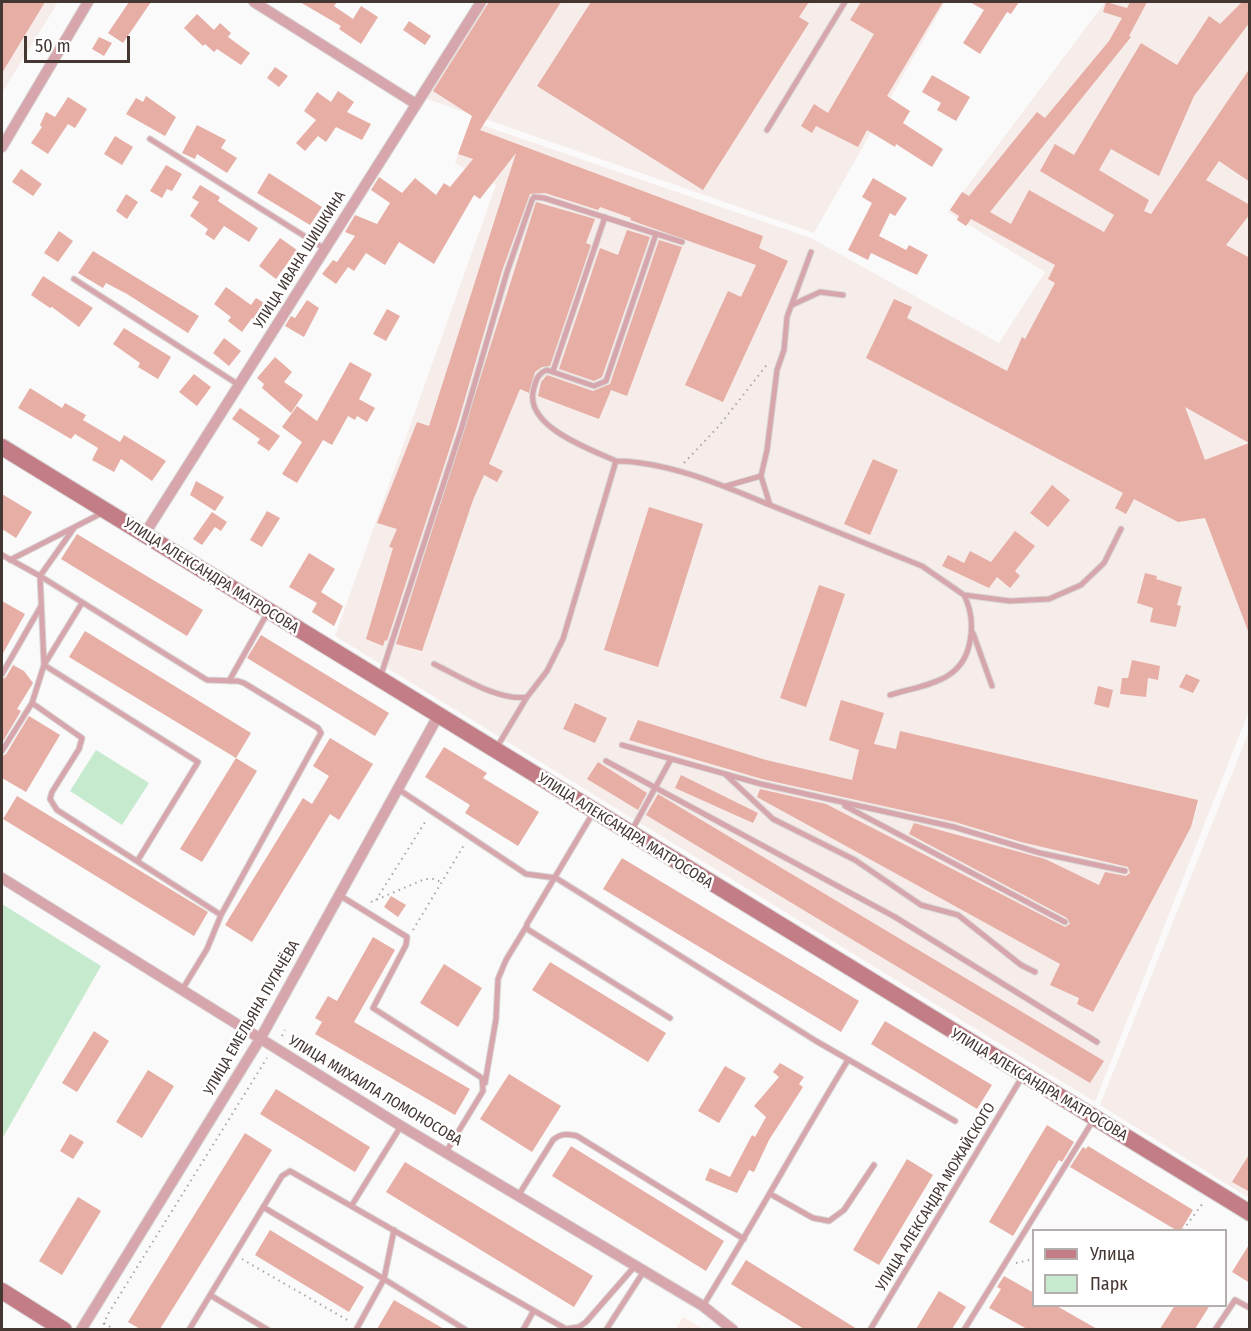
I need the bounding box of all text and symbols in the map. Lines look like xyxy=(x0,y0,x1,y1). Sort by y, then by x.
scale bar xyxy=(27,24,134,62)
text: 50 m xyxy=(35,35,71,57)
street label: УЛИЦА ИВАНА ШИШКИНА xyxy=(250,188,350,332)
street label: УЛИЦА АЛЕКСАНДРА МАТРОСОВА xyxy=(120,515,302,637)
street label: УЛИЦА АЛЕКСАНДРА МАТРОСОВА xyxy=(534,770,716,892)
street label: УЛИЦА ЕМЕЛЬЯНА ПУГАЧЁВА xyxy=(200,937,304,1099)
street label: УЛИЦА АЛЕКСАНДРА МАТРОСОВА xyxy=(947,1025,1131,1145)
street label: УЛИЦА МИХАИЛА ЛОМОНОСОВА xyxy=(285,1032,465,1150)
street label: УЛИЦА АЛЕКСАНДРА МОЖАЙСКОГО xyxy=(873,1100,999,1294)
legend xyxy=(1032,1229,1227,1307)
text: Улица xyxy=(1090,1243,1135,1265)
text: Парк xyxy=(1090,1273,1128,1295)

